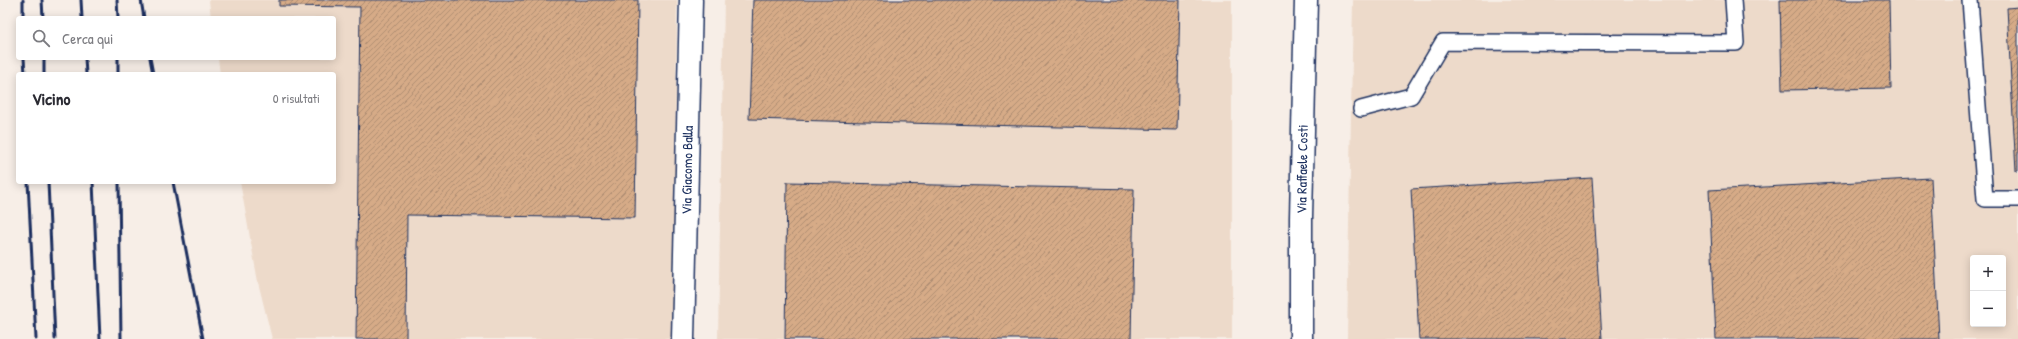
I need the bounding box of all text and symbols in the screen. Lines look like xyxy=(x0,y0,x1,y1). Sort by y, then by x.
search box xyxy=(16,16,336,60)
icon: search xyxy=(30,27,52,49)
text: Cerca qui xyxy=(62,28,113,49)
text: Vicino xyxy=(32,87,70,110)
text: 0 risultati xyxy=(273,89,320,107)
street label: Via Raffaele Costi xyxy=(1291,124,1312,214)
street label: Via Giacomo Balla xyxy=(676,125,697,214)
map controls xyxy=(1970,255,2006,327)
button: + xyxy=(1970,255,2006,291)
button: − xyxy=(1970,291,2006,327)

